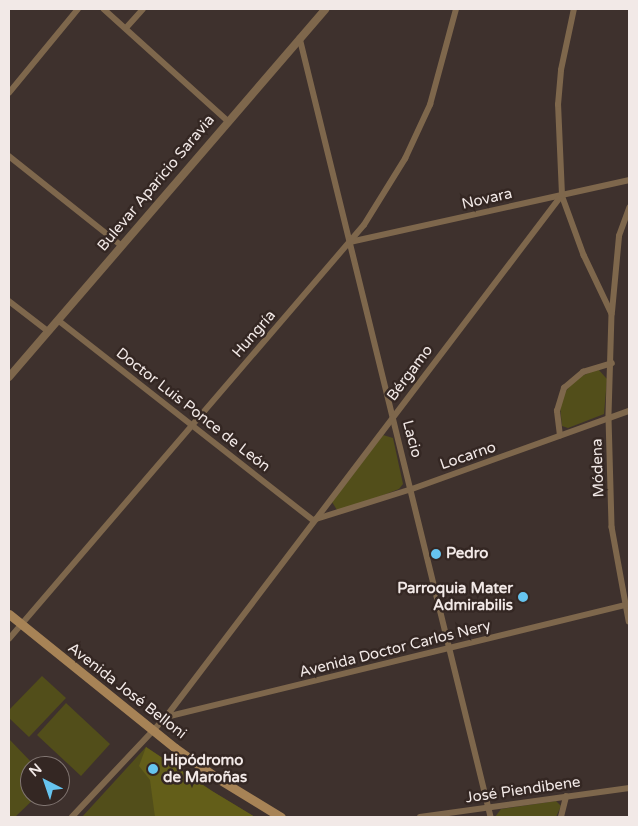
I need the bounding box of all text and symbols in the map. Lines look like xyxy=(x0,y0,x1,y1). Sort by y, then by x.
street label: Bulevar Aparicio Saravia xyxy=(94,111,218,255)
street label: Novara xyxy=(460,184,514,214)
street label: Hungría xyxy=(229,307,279,361)
street label: Bérgamo xyxy=(383,342,437,404)
street label: Doctor Luis Ponce de León xyxy=(112,344,274,476)
street label: Lacio xyxy=(398,418,426,460)
street label: Locarno xyxy=(438,438,498,474)
street label: Módena xyxy=(588,438,608,498)
place label: Pedro xyxy=(446,545,488,563)
marker: Pedro xyxy=(430,548,442,560)
place label: Parroquia Mater Admirabilis xyxy=(397,579,513,614)
marker: Parroquia Mater Admirabilis xyxy=(517,591,529,603)
street label: Avenida Doctor Carlos Nery xyxy=(297,616,493,682)
street label: Avenida José Belloni xyxy=(64,639,190,743)
place label: Hipódromo de Maroñas xyxy=(163,751,247,786)
north arrow xyxy=(20,756,70,806)
text: N xyxy=(26,760,45,780)
marker: Hipódromo de Maroñas xyxy=(147,763,159,775)
street label: José Piendibene xyxy=(464,773,582,807)

